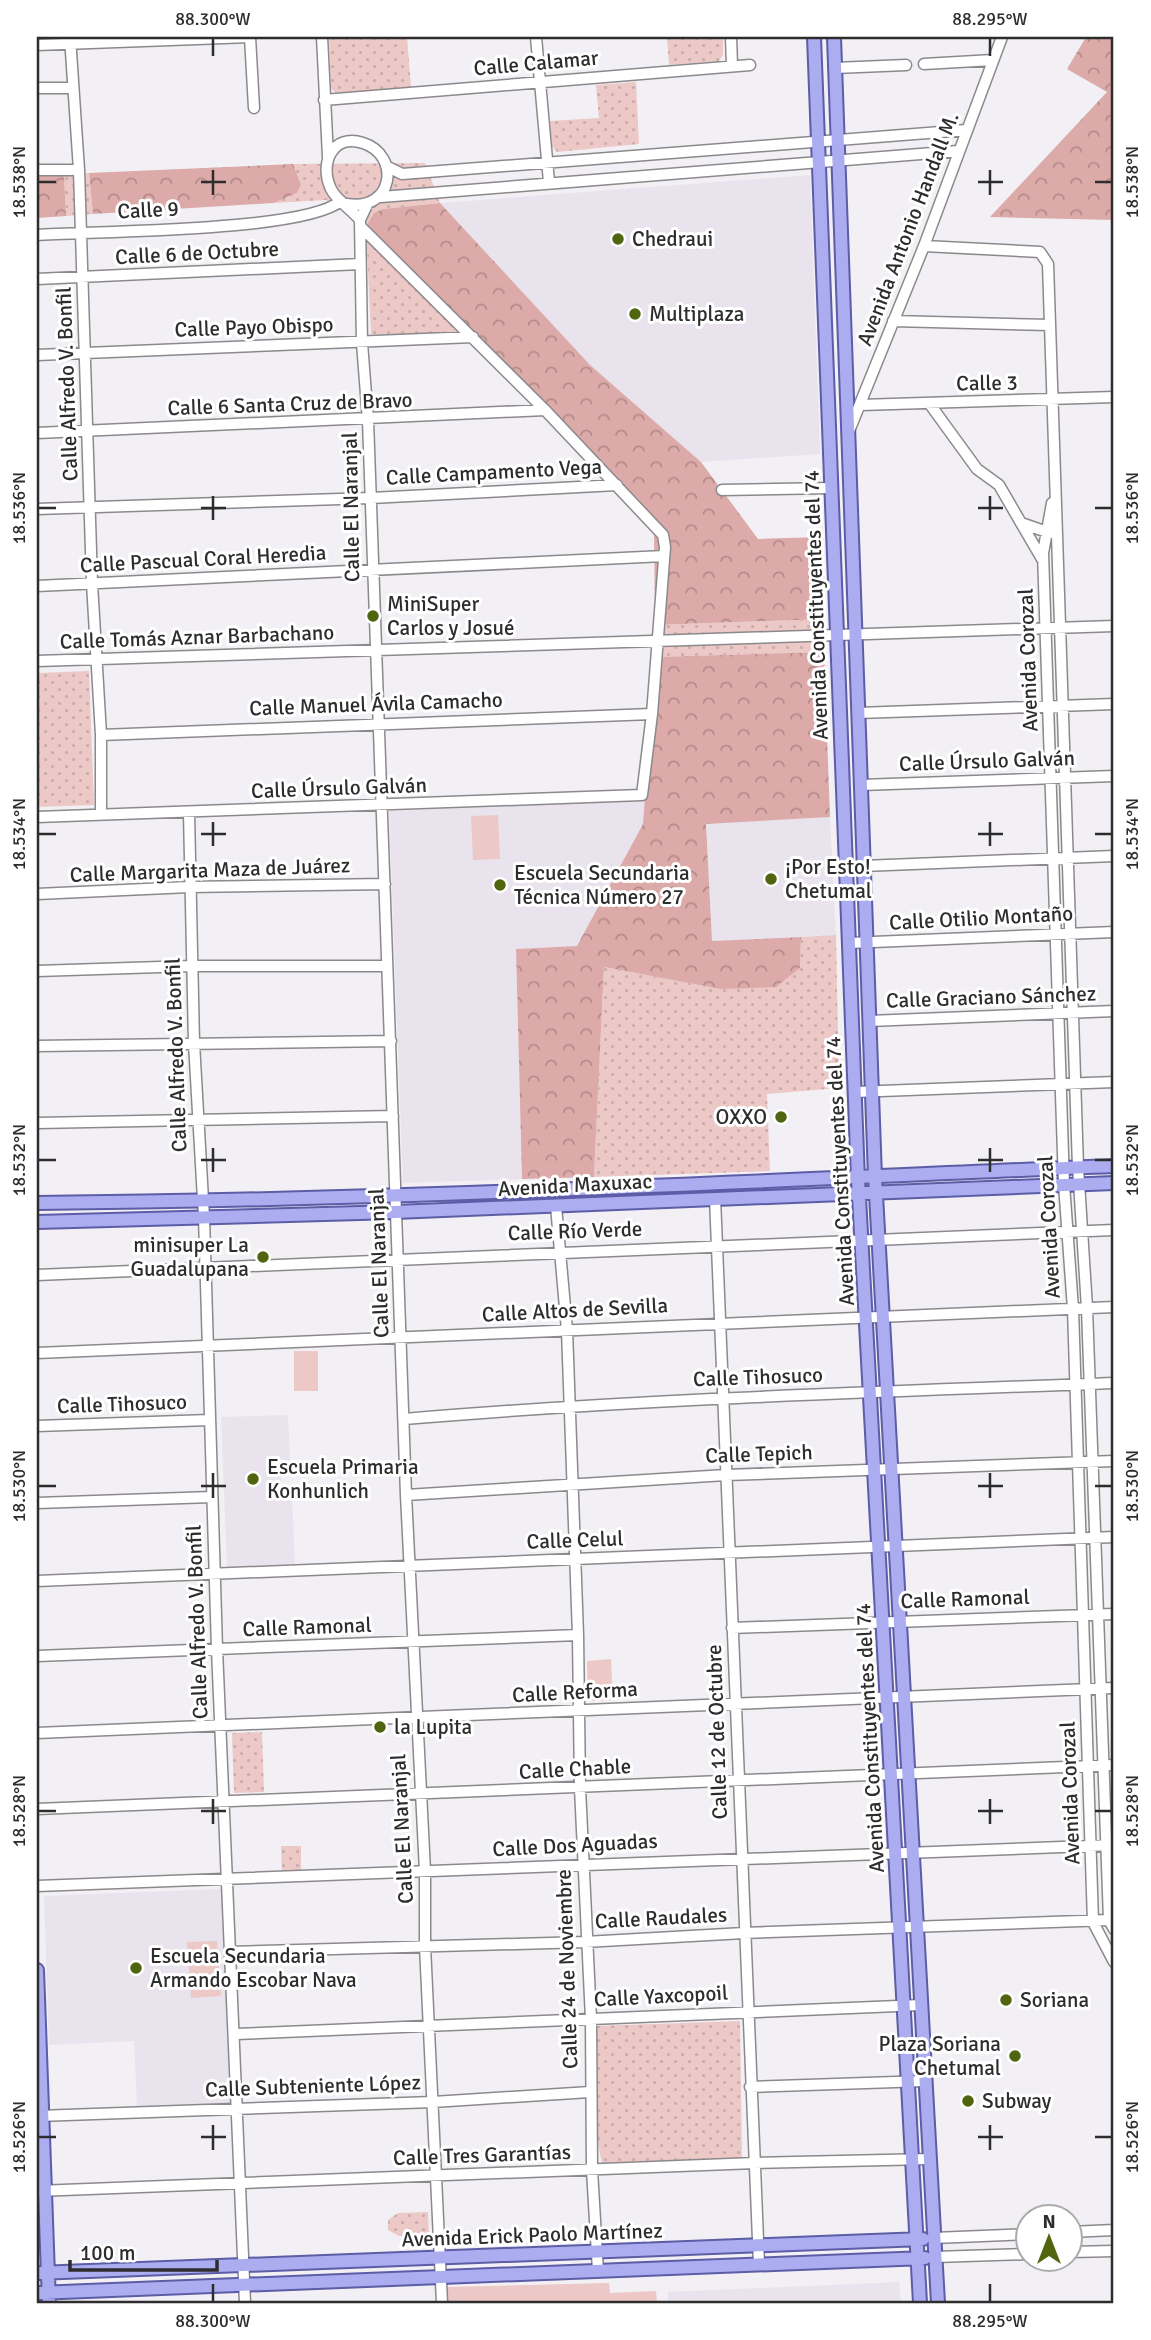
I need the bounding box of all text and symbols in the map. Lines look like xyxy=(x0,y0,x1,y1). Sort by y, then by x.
text: 88.300°W xyxy=(175,8,251,30)
text: 88.295°W xyxy=(952,8,1028,30)
street label: Calle Calamar xyxy=(472,45,600,81)
street label: Avenida Antonio Handall M. xyxy=(851,109,965,349)
text: 18.538°N xyxy=(8,146,30,218)
text: 18.538°N xyxy=(1121,146,1143,218)
street label: Calle 9 xyxy=(117,195,179,225)
place label: Chedraui xyxy=(632,226,713,252)
marker: Chedraui xyxy=(610,231,626,247)
street label: Calle 6 de Octubre xyxy=(114,236,280,270)
street label: Calle Alfredo V. Bonfil xyxy=(51,286,83,482)
place label: Multiplaza xyxy=(649,301,744,327)
marker: Multiplaza xyxy=(627,306,643,322)
street label: Calle Payo Obispo xyxy=(174,311,334,343)
street label: Calle 3 xyxy=(956,369,1018,397)
street label: Calle 6 Santa Cruz de Bravo xyxy=(167,387,413,421)
street label: Calle El Naranjal xyxy=(337,432,365,582)
street label: Calle Campamento Vega xyxy=(385,453,603,491)
street label: Avenida Constituyentes del 74 xyxy=(798,470,834,740)
text: 18.536°N xyxy=(8,472,30,544)
text: 18.536°N xyxy=(1121,472,1143,544)
street label: Calle Pascual Coral Heredia xyxy=(79,540,327,578)
street label: Avenida Corozal xyxy=(1013,588,1043,732)
place label: MiniSuper Carlos y Josué xyxy=(387,591,515,641)
marker: MiniSuper Carlos y Josué xyxy=(365,608,381,624)
street label: Calle Tomás Aznar Barbachano xyxy=(59,619,335,655)
street label: Calle Manuel Ávila Camacho xyxy=(249,687,503,721)
street label: Calle Úrsulo Galván xyxy=(899,745,1075,777)
street label: Calle Úrsulo Galván xyxy=(251,772,427,804)
text: 18.534°N xyxy=(8,798,30,870)
text: 18.534°N xyxy=(1121,798,1143,870)
street label: Calle Margarita Maza de Juárez xyxy=(69,852,351,888)
place label: ¡Por Esto! Chetumal xyxy=(785,854,872,904)
place label: Escuela Secundaria Técnica Número 27 xyxy=(514,860,690,910)
marker: ¡Por Esto! Chetumal xyxy=(763,871,779,887)
marker: Escuela Secundaria Técnica Número 27 xyxy=(492,877,508,893)
street label: Calle Otilio Montaño xyxy=(888,900,1074,936)
street label: Calle Alfredo V. Bonfil xyxy=(160,957,192,1153)
street label: Calle Graciano Sánchez xyxy=(885,980,1097,1014)
street label: Avenida Constituyentes del 74 xyxy=(820,1036,860,1306)
place label: OXXO xyxy=(716,1104,767,1130)
marker: OXXO xyxy=(773,1109,789,1125)
text: 18.532°N xyxy=(8,1124,30,1196)
text: 18.532°N xyxy=(1121,1124,1143,1196)
street label: Avenida Corozal xyxy=(1032,1155,1066,1299)
street label: Avenida Maxuxac xyxy=(497,1168,653,1202)
street label: Calle El Naranjal xyxy=(363,1188,395,1338)
street label: Calle Río Verde xyxy=(507,1216,643,1246)
place label: minisuper La Guadalupana xyxy=(130,1232,249,1282)
marker: minisuper La Guadalupana xyxy=(255,1249,271,1265)
street label: Calle Altos de Sevilla xyxy=(481,1292,669,1328)
street label: Calle Tihosuco xyxy=(693,1362,823,1392)
street label: Calle Tihosuco xyxy=(57,1389,187,1419)
street label: Calle Tepich xyxy=(705,1439,813,1469)
text: 18.530°N xyxy=(8,1450,30,1522)
text: 18.530°N xyxy=(1121,1450,1143,1522)
place label: Escuela Primaria Konhunlich xyxy=(267,1454,419,1504)
marker: Escuela Primaria Konhunlich xyxy=(245,1471,261,1487)
street label: Calle Alfredo V. Bonfil xyxy=(181,1524,213,1720)
street label: Calle Celul xyxy=(526,1525,624,1555)
street label: Calle Ramonal xyxy=(900,1584,1030,1614)
street label: Avenida Constituyentes del 74 xyxy=(850,1603,890,1873)
street label: Calle Ramonal xyxy=(242,1612,372,1642)
street label: Calle 12 de Octubre xyxy=(701,1644,733,1820)
street label: Calle Reforma xyxy=(511,1676,639,1708)
place label: la Lupita xyxy=(394,1714,472,1740)
marker: la Lupita xyxy=(372,1719,388,1735)
street label: Avenida Corozal xyxy=(1055,1721,1085,1865)
street label: Calle El Naranjal xyxy=(385,1753,419,1905)
street label: Calle Chable xyxy=(518,1753,632,1785)
text: 18.528°N xyxy=(8,1775,30,1847)
text: 18.528°N xyxy=(1121,1775,1143,1847)
street label: Calle Dos Aguadas xyxy=(492,1828,658,1862)
street label: Calle 24 de Noviembre xyxy=(551,1869,583,2069)
street label: Calle Raudales xyxy=(594,1902,728,1934)
place label: Escuela Secundaria Armando Escobar Nava xyxy=(150,1943,357,1993)
marker: Escuela Secundaria Armando Escobar Nava xyxy=(128,1960,144,1976)
street label: Calle Yaxcopoil xyxy=(593,1980,729,2012)
place label: Soriana xyxy=(1020,1987,1089,2013)
marker: Soriana xyxy=(998,1992,1014,2008)
place label: Plaza Soriana Chetumal xyxy=(878,2031,1001,2081)
marker: Plaza Soriana Chetumal xyxy=(1007,2048,1023,2064)
street label: Calle Subteniente López xyxy=(205,2069,421,2103)
place label: Subway xyxy=(982,2088,1052,2114)
marker: Subway xyxy=(960,2093,976,2109)
text: 18.526°N xyxy=(8,2101,30,2173)
text: 18.526°N xyxy=(1121,2101,1143,2173)
street label: Calle Tres Garantías xyxy=(393,2139,571,2171)
north arrow xyxy=(1014,2204,1084,2274)
text: N xyxy=(1042,2210,1056,2234)
street label: Avenida Erick Paolo Martínez xyxy=(401,2217,663,2253)
scale bar xyxy=(70,2228,217,2272)
text: 100 m xyxy=(80,2240,135,2266)
text: 88.300°W xyxy=(175,2310,251,2332)
text: 88.295°W xyxy=(952,2310,1028,2332)

